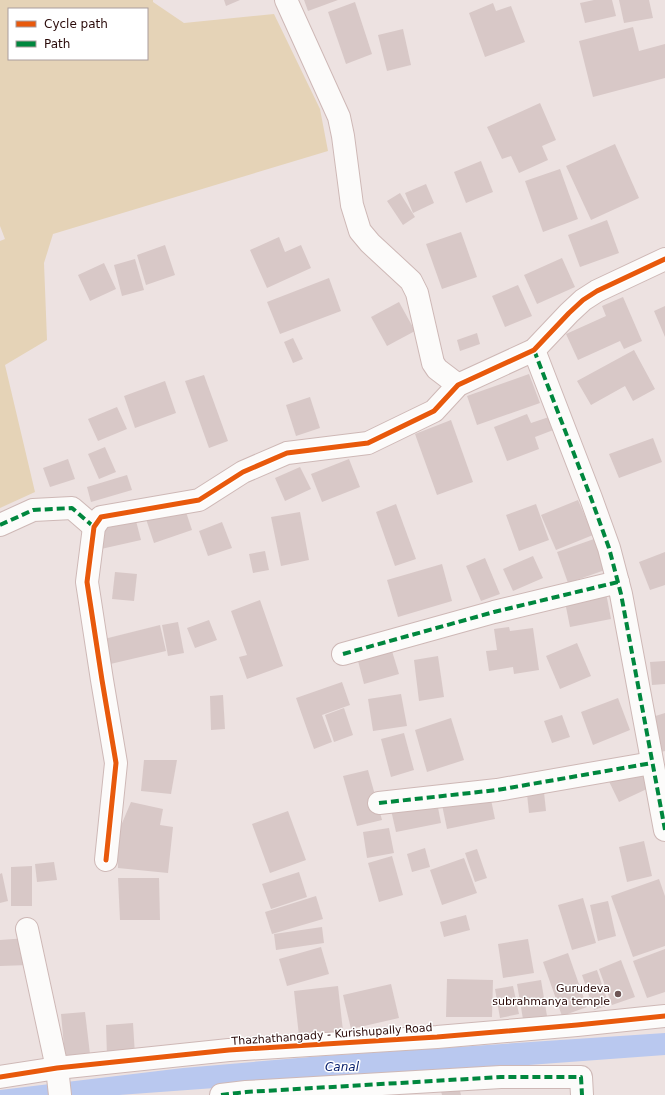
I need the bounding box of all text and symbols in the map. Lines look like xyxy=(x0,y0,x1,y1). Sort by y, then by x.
legend xyxy=(8,8,148,60)
text: Cycle path xyxy=(44,17,108,31)
text: Path xyxy=(44,37,70,51)
place label: Gurudeva subrahmanya temple xyxy=(492,982,610,1008)
marker: Gurudeva subrahmanya temple xyxy=(613,989,623,999)
street label: Thazhathangady - Kurishupally Road xyxy=(230,1021,433,1048)
water label: Canal xyxy=(325,1060,360,1074)

